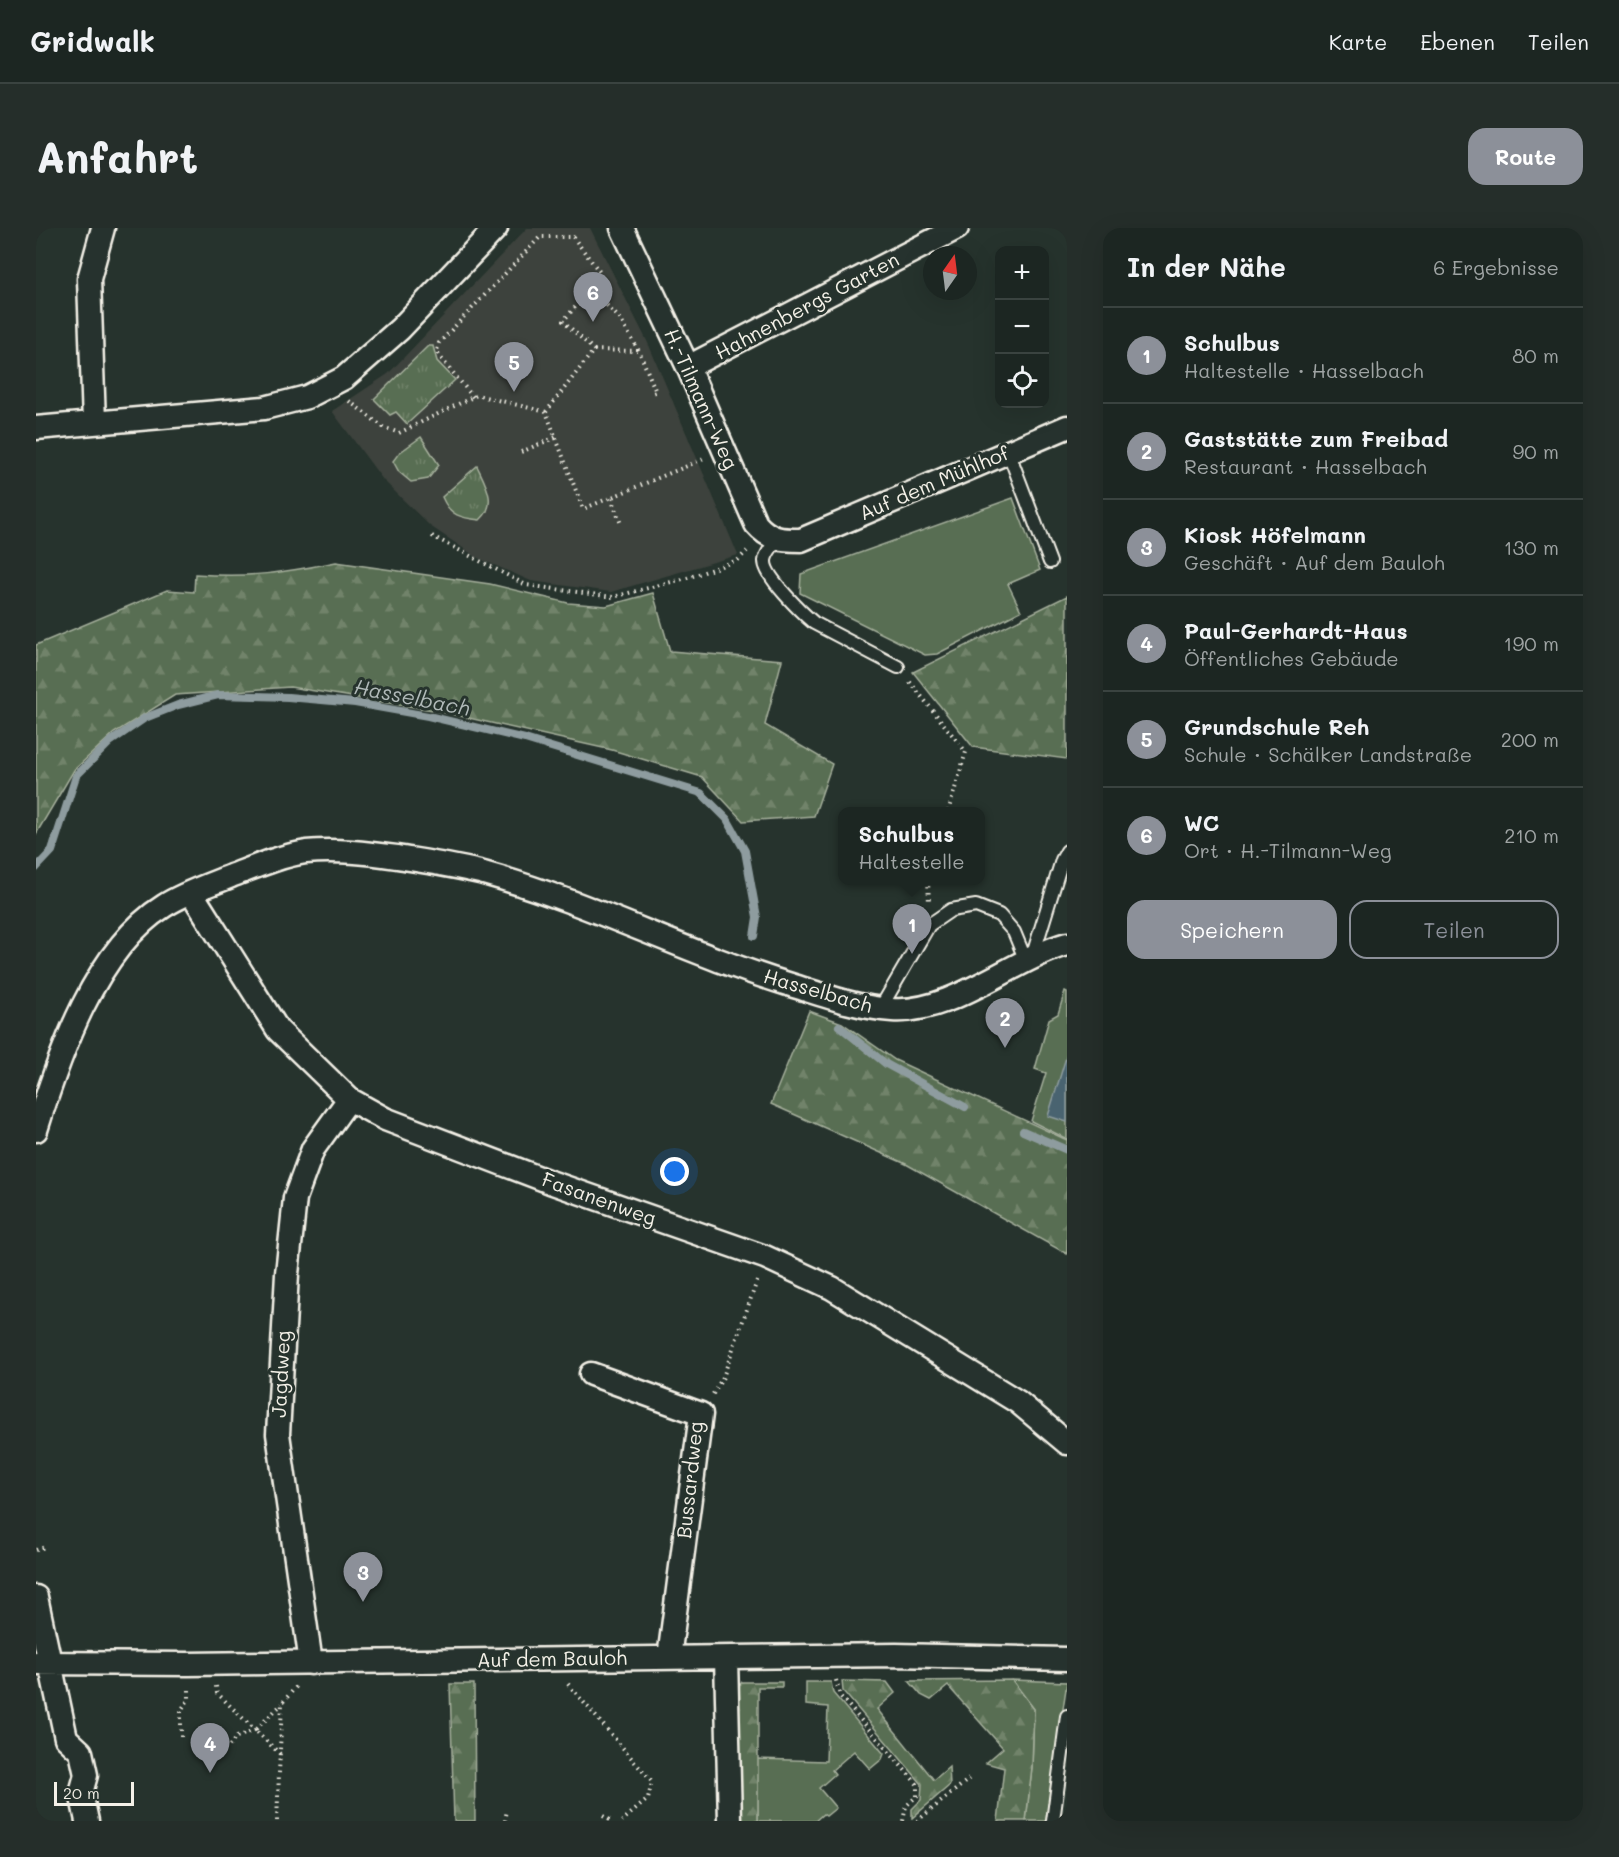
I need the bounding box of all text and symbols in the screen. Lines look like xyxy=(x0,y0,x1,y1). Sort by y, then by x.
text: Gridwalk xyxy=(30,23,155,59)
text: Karte xyxy=(1329,28,1387,55)
text: Ebenen xyxy=(1420,28,1495,55)
text: Teilen xyxy=(1528,28,1589,55)
button: Route xyxy=(1468,128,1583,185)
text: Anfahrt xyxy=(36,129,198,184)
street label: Hahnenbergs Garten xyxy=(710,246,903,365)
north arrow xyxy=(923,246,977,300)
map controls xyxy=(995,246,1049,408)
button: + xyxy=(995,246,1049,300)
text: In der Nähe xyxy=(1127,250,1286,284)
text: 6 Ergebnisse xyxy=(1433,254,1559,280)
pin: 6 xyxy=(574,272,612,322)
button: − xyxy=(995,300,1049,354)
street label: H.-Tilmann-Weg xyxy=(659,324,745,473)
text: Schulbus xyxy=(1184,328,1280,357)
pin: 5 xyxy=(494,342,534,392)
text: 1 xyxy=(1142,342,1151,368)
text: 80 m xyxy=(1512,342,1559,368)
button: locate xyxy=(995,354,1049,408)
text: Haltestelle · Hasselbach xyxy=(1184,357,1424,383)
text: Gaststätte zum Freibad xyxy=(1184,424,1448,453)
street label: Auf dem Mühlhof xyxy=(855,438,1014,525)
text: 2 xyxy=(1141,438,1152,464)
text: 90 m xyxy=(1513,438,1559,464)
text: Restaurant · Hasselbach xyxy=(1184,453,1427,479)
text: Kiosk Höfelmann xyxy=(1184,520,1366,549)
text: 3 xyxy=(1141,534,1153,560)
text: 130 m xyxy=(1504,534,1559,560)
text: Geschäft · Auf dem Bauloh xyxy=(1184,549,1445,575)
text: Paul-Gerhardt-Haus xyxy=(1184,616,1408,645)
text: 4 xyxy=(1140,630,1153,656)
text: 190 m xyxy=(1504,630,1559,656)
text: Öffentliches Gebäude xyxy=(1184,645,1399,671)
water label: Hasselbach xyxy=(352,672,473,721)
text: Grundschule Reh xyxy=(1184,712,1369,741)
text: 5 xyxy=(1141,726,1152,752)
text: 200 m xyxy=(1501,726,1559,752)
text: Schule · Schälker Landstraße xyxy=(1184,741,1472,767)
popup xyxy=(838,807,985,885)
text: WC xyxy=(1184,808,1219,837)
text: Schulbus xyxy=(858,819,954,848)
text: 6 xyxy=(1140,822,1153,848)
text: 210 m xyxy=(1504,822,1559,848)
text: Ort · H.-Tilmann-Weg xyxy=(1184,837,1392,863)
text: Haltestelle xyxy=(858,848,965,874)
button: Speichern xyxy=(1127,900,1337,959)
button: Teilen xyxy=(1349,900,1559,959)
pin: 1 xyxy=(892,904,932,954)
street label: Hasselbach xyxy=(761,962,876,1018)
pin: 2 xyxy=(986,998,1024,1048)
your location xyxy=(660,1157,689,1186)
street label: Fasanenweg xyxy=(539,1165,660,1231)
street label: Jagdweg xyxy=(265,1330,295,1418)
street label: Bussardweg xyxy=(670,1420,708,1540)
pin: 3 xyxy=(344,1552,382,1602)
street label: Auf dem Bauloh xyxy=(477,1644,627,1672)
pin: 4 xyxy=(190,1724,230,1773)
scale bar xyxy=(54,1779,134,1806)
text: 20 m xyxy=(63,1782,100,1803)

